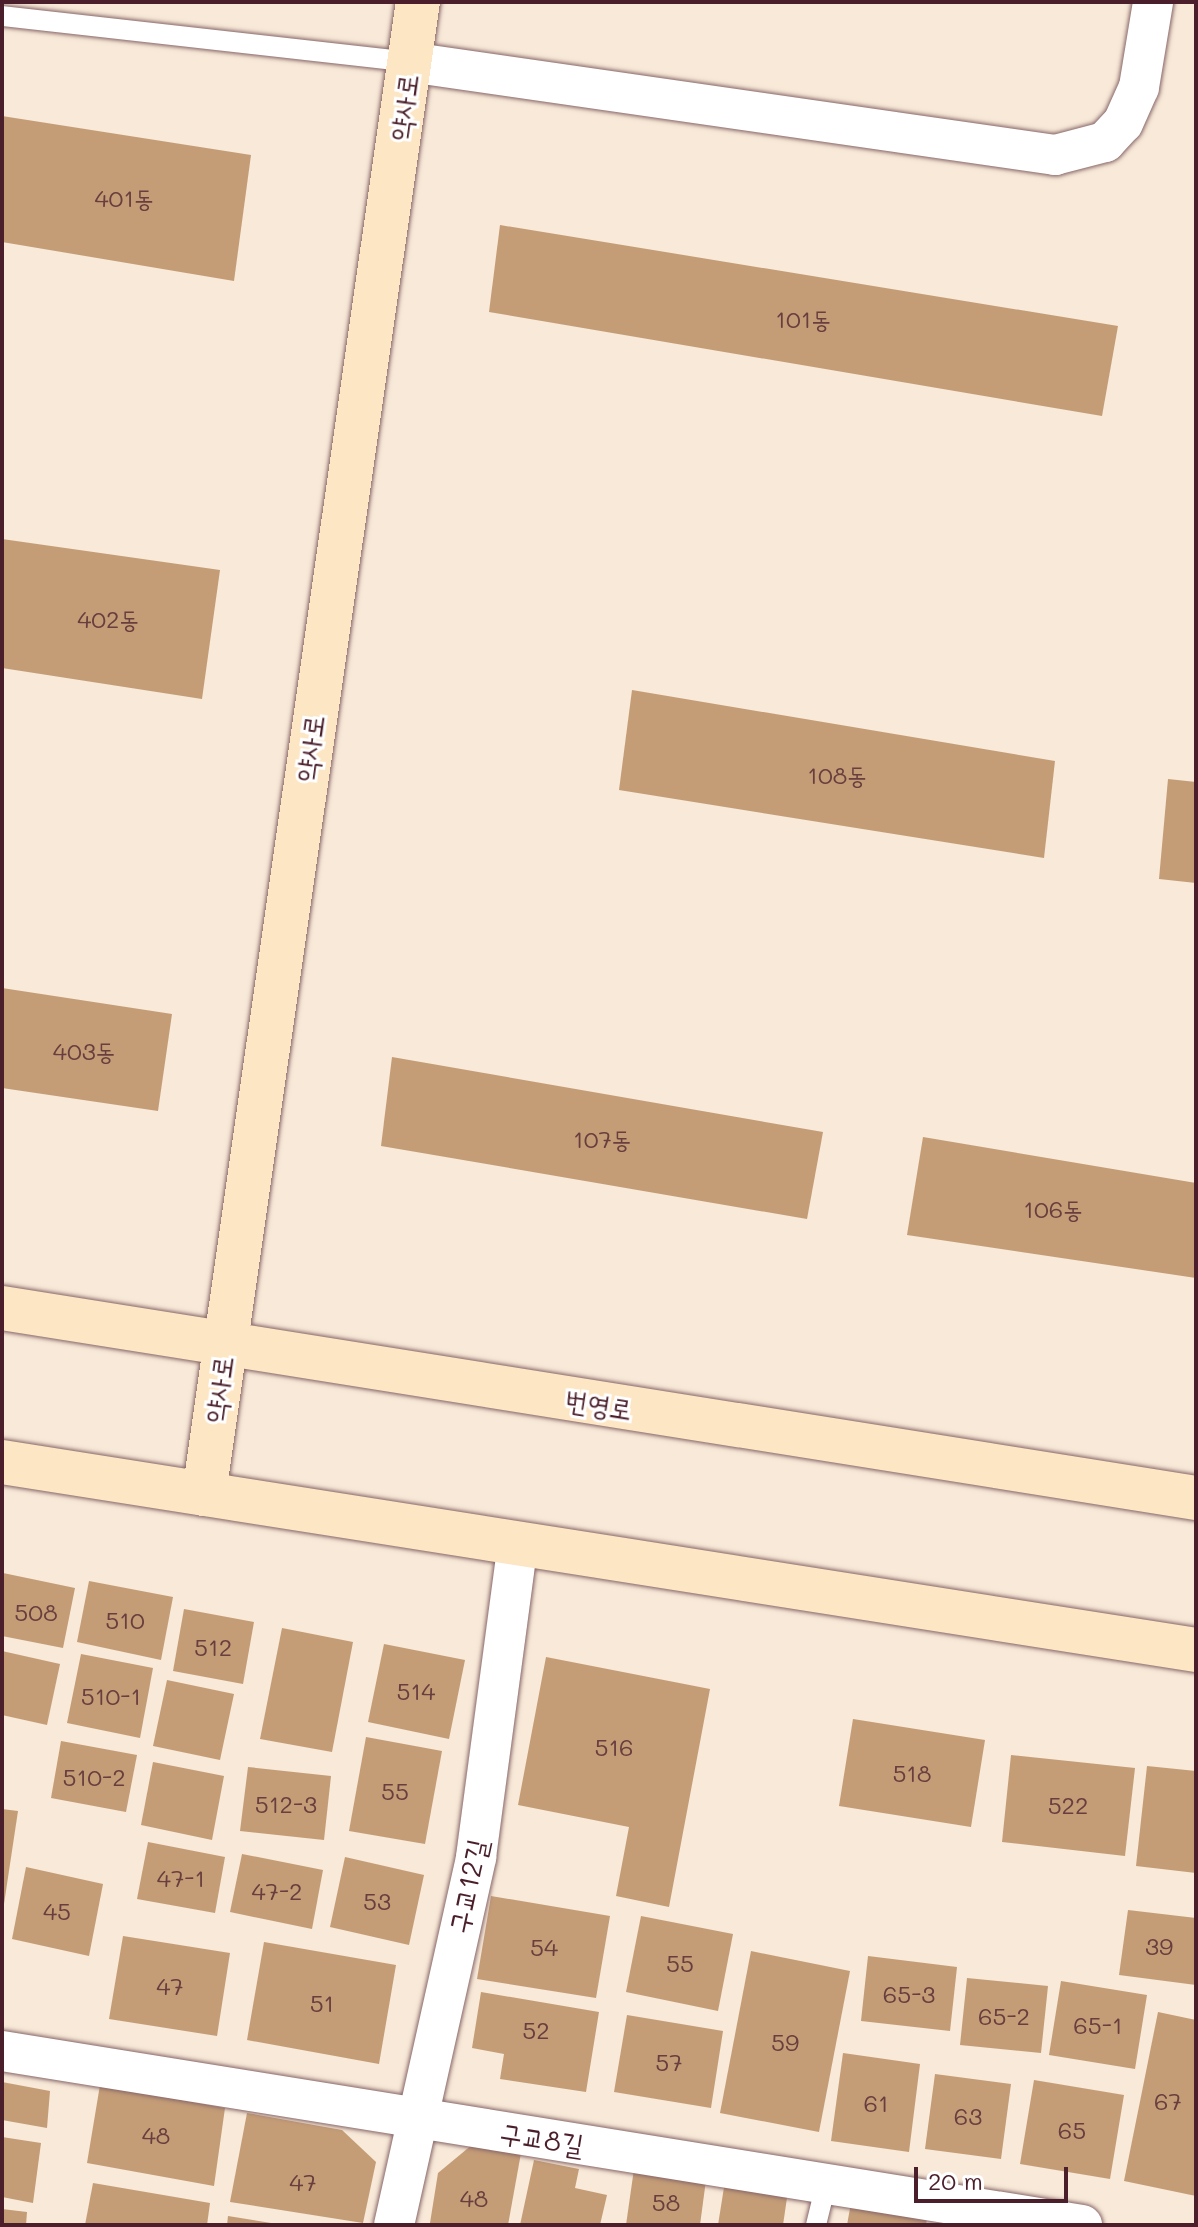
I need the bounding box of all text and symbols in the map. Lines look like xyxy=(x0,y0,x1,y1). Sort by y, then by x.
street label: 약사로 xyxy=(382,71,424,143)
house number: 401동 xyxy=(95,184,153,212)
house number: 101동 xyxy=(775,305,831,333)
house number: 402동 xyxy=(77,605,139,633)
street label: 약사로 xyxy=(288,712,330,784)
house number: 108동 xyxy=(807,761,867,789)
house number: 403동 xyxy=(53,1037,115,1065)
house number: 107동 xyxy=(573,1125,631,1153)
house number: 106동 xyxy=(1023,1195,1083,1223)
street label: 약사로 xyxy=(197,1353,239,1425)
street label: 번영로 xyxy=(563,1382,635,1426)
house number: 508 xyxy=(14,1598,58,1626)
house number: 510 xyxy=(105,1606,145,1634)
house number: 512 xyxy=(194,1633,232,1661)
house number: 514 xyxy=(397,1677,435,1705)
house number: 510-1 xyxy=(81,1682,141,1710)
house number: 516 xyxy=(594,1733,634,1761)
house number: 518 xyxy=(892,1759,932,1787)
house number: 510-2 xyxy=(62,1763,126,1791)
house number: 55 xyxy=(381,1777,409,1805)
house number: 512-3 xyxy=(255,1790,317,1818)
house number: 522 xyxy=(1048,1791,1088,1819)
street label: 구교12길 xyxy=(441,1836,493,1936)
house number: 47-1 xyxy=(157,1864,205,1892)
house number: 47-2 xyxy=(252,1877,302,1905)
house number: 53 xyxy=(363,1887,391,1915)
house number: 45 xyxy=(43,1897,71,1925)
house number: 39 xyxy=(1145,1932,1173,1960)
house number: 54 xyxy=(530,1933,558,1961)
house number: 55 xyxy=(666,1949,694,1977)
house number: 47 xyxy=(156,1972,184,2000)
house number: 65-3 xyxy=(883,1980,935,2008)
house number: 51 xyxy=(310,1989,334,2017)
house number: 65-2 xyxy=(978,2002,1030,2030)
house number: 65-1 xyxy=(1073,2011,1123,2039)
house number: 52 xyxy=(522,2016,550,2044)
house number: 59 xyxy=(771,2028,799,2056)
house number: 57 xyxy=(655,2048,683,2076)
house number: 67 xyxy=(1154,2087,1182,2115)
house number: 61 xyxy=(863,2089,889,2117)
house number: 63 xyxy=(954,2102,982,2130)
street label: 구교8길 xyxy=(498,2115,586,2161)
house number: 65 xyxy=(1058,2116,1086,2144)
house number: 48 xyxy=(142,2121,170,2149)
scale bar xyxy=(918,2151,1072,2201)
text: 20 m xyxy=(928,2165,983,2196)
house number: 47 xyxy=(289,2168,317,2196)
house number: 48 xyxy=(460,2184,488,2212)
house number: 58 xyxy=(652,2188,680,2216)

